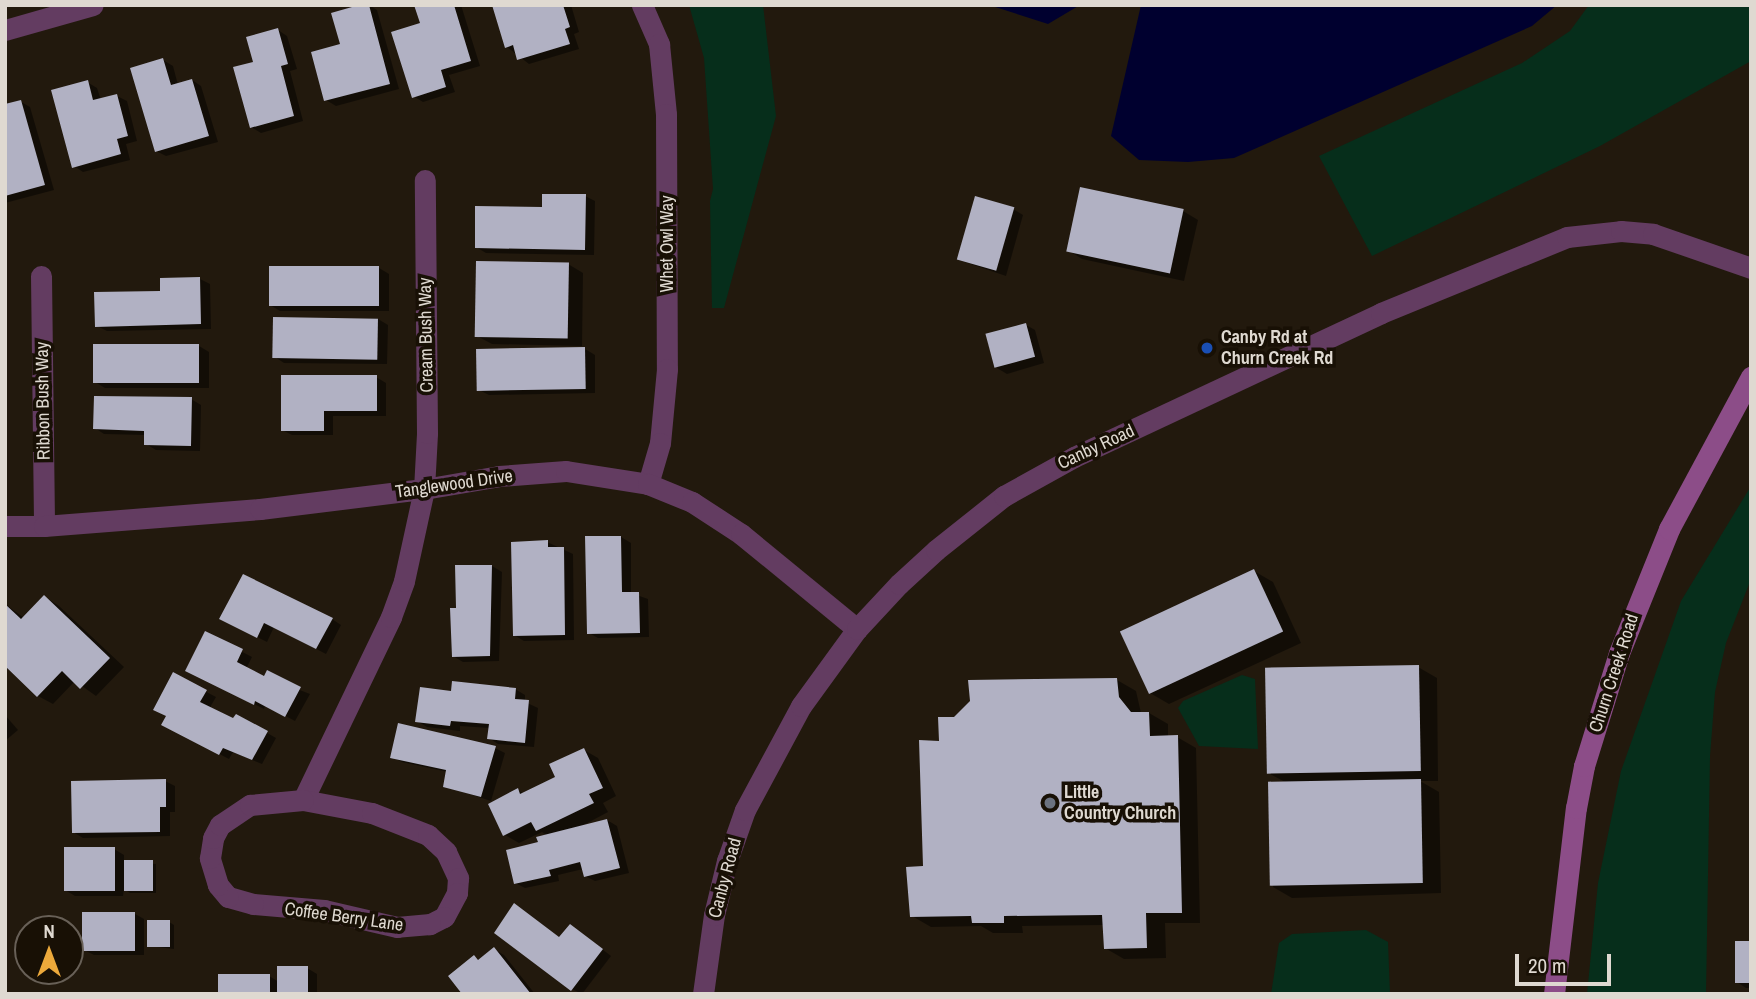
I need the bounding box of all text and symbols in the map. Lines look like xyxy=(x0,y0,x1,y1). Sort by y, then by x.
street label: Whet Owl Way xyxy=(656,195,678,293)
street label: Cream Bush Way xyxy=(414,277,438,393)
place label: Canby Rd at Churn Creek Rd xyxy=(1221,327,1333,370)
marker: Canby Rd at Churn Creek Rd xyxy=(1199,340,1215,356)
street label: Ribbon Bush Way xyxy=(31,342,55,460)
street label: Canby Road xyxy=(1054,420,1138,474)
street label: Tanglewood Drive xyxy=(394,465,514,503)
street label: Churn Creek Road xyxy=(1585,611,1643,735)
place label: Little Country Church xyxy=(1064,782,1176,824)
marker: Little Country Church xyxy=(1042,795,1058,811)
street label: Canby Road xyxy=(704,836,746,920)
street label: Coffee Berry Lane xyxy=(283,898,405,936)
north arrow xyxy=(14,915,84,985)
text: N xyxy=(43,918,55,944)
scale bar xyxy=(1518,940,1614,984)
text: 20 m xyxy=(1528,951,1566,980)

